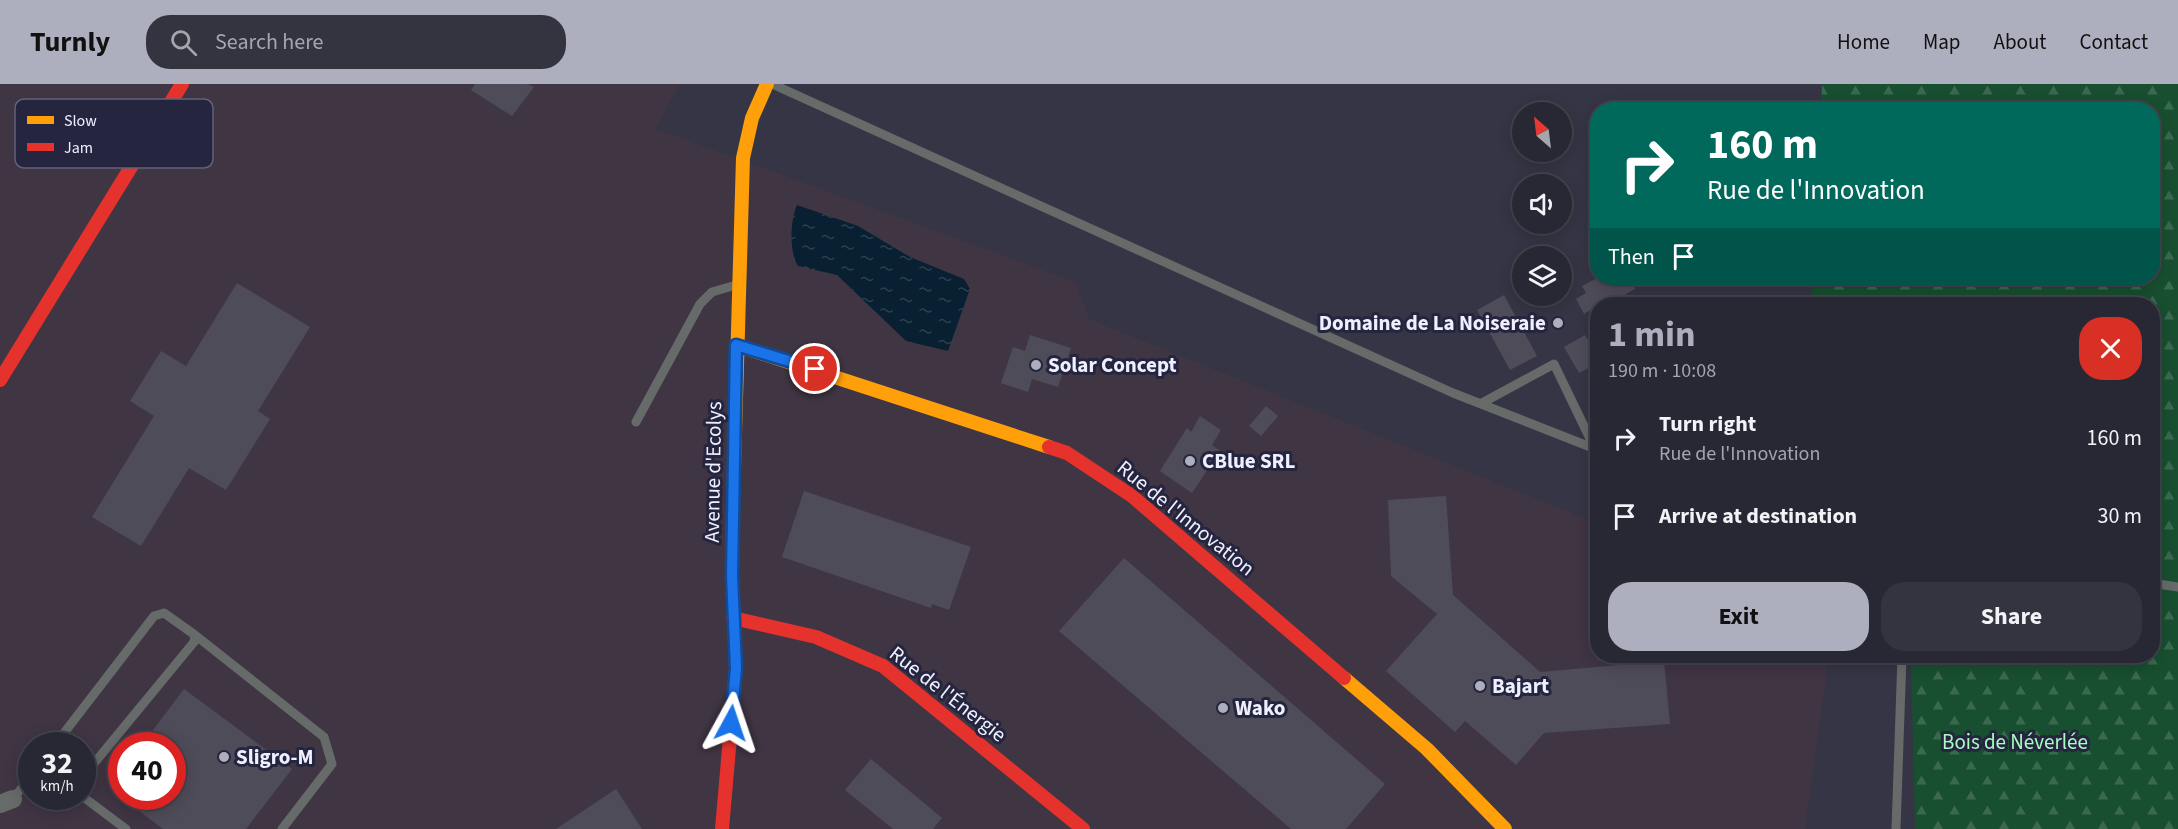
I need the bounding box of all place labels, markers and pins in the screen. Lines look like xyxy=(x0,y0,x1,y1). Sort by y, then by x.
place label: Domaine de La Noiseraie xyxy=(1319,308,1546,338)
marker: Domaine de La Noiseraie xyxy=(1551,316,1565,330)
pin xyxy=(789,343,840,394)
place label: Solar Concept xyxy=(1048,350,1177,380)
marker: Solar Concept xyxy=(1029,358,1043,372)
place label: CBlue SRL xyxy=(1202,446,1295,476)
marker: CBlue SRL xyxy=(1183,454,1197,468)
place label: Bajart xyxy=(1492,671,1549,701)
marker: Bajart xyxy=(1473,679,1487,693)
place label: Wako xyxy=(1235,693,1285,723)
marker: Wako xyxy=(1216,701,1230,715)
place label: Sligro-M xyxy=(236,742,314,772)
marker: Sligro-M xyxy=(217,750,231,764)

